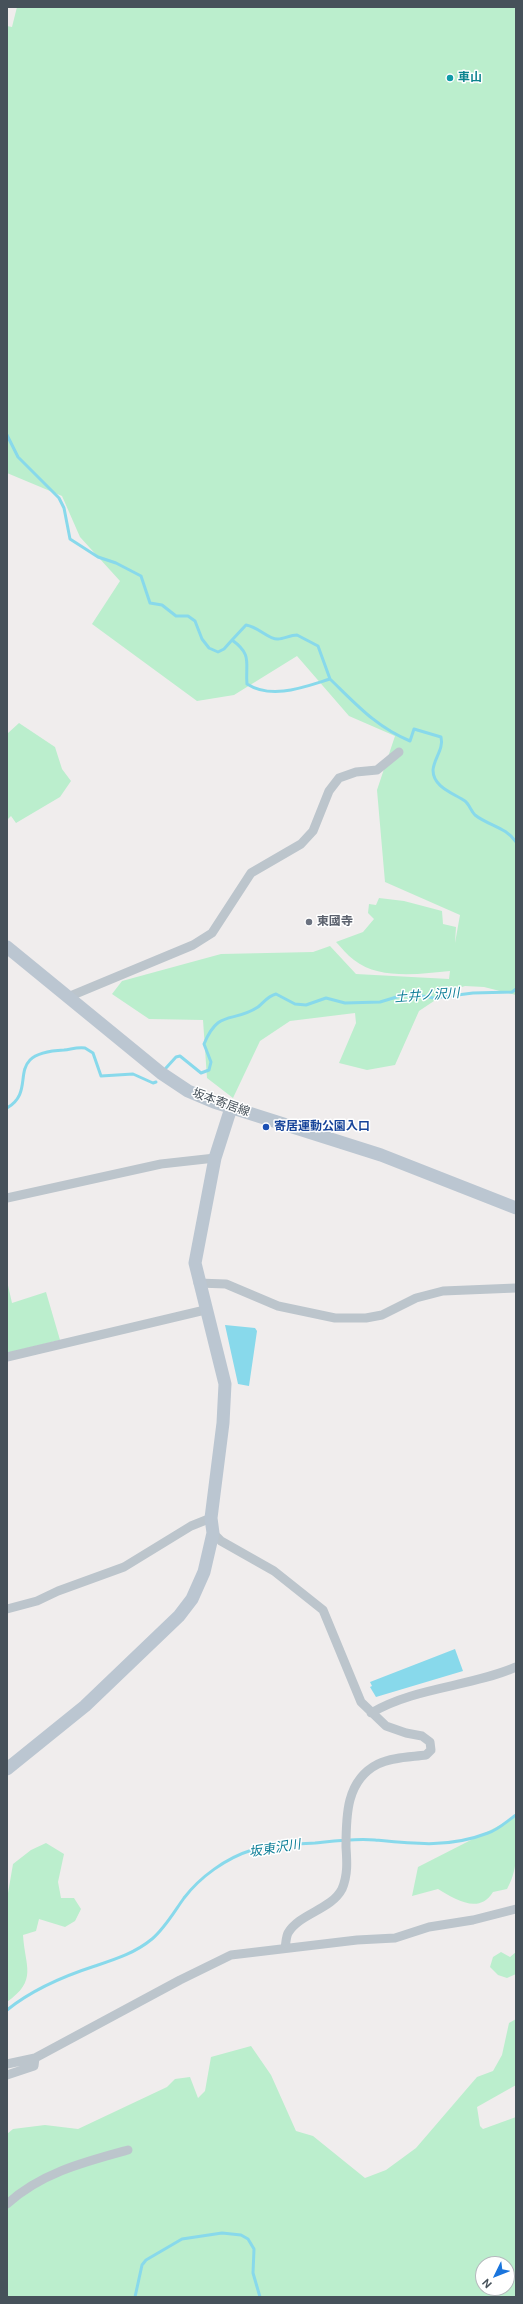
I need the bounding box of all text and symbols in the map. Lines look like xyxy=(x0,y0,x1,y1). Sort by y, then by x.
place label: 車山 xyxy=(458,71,482,85)
marker: 車山 xyxy=(445,73,455,83)
place label: 東國寺 xyxy=(317,915,353,929)
marker: 東國寺 xyxy=(304,917,314,927)
water label: 土井ノ沢川 xyxy=(394,986,460,1006)
street label: 坂本寄居線 xyxy=(190,1086,252,1120)
place label: 寄居運動公園入口 xyxy=(274,1120,370,1134)
marker: 寄居運動公園入口 xyxy=(261,1122,271,1132)
water label: 坂東沢川 xyxy=(248,1837,302,1861)
north arrow xyxy=(475,2256,515,2296)
text: N xyxy=(479,2276,495,2291)

